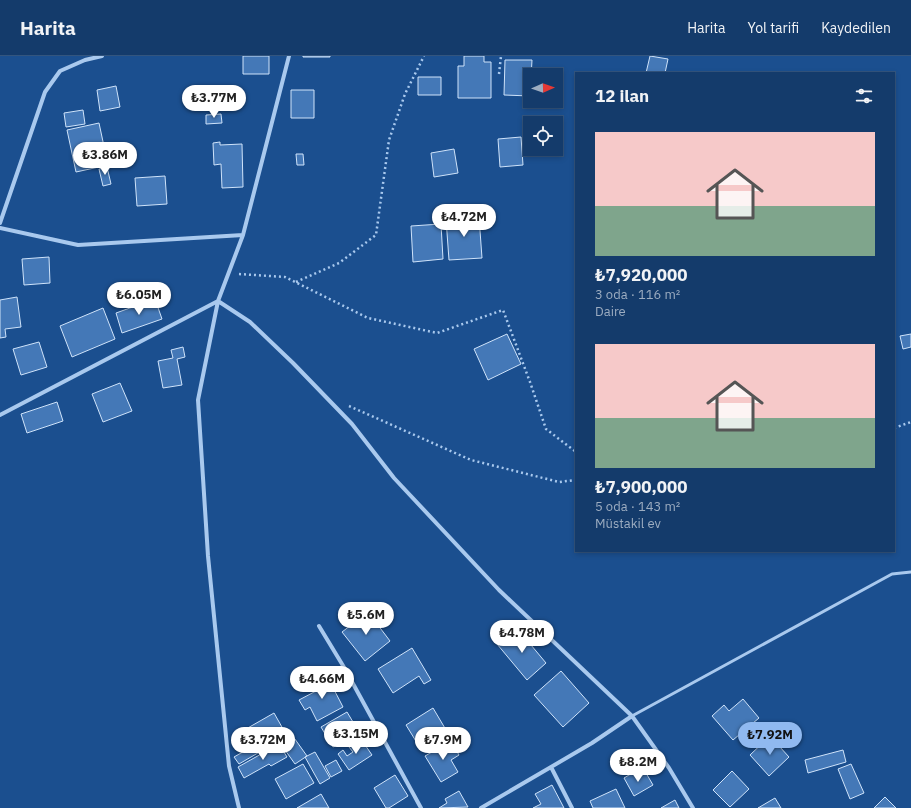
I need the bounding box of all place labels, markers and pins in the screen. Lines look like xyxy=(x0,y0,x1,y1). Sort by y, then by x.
pin: ₺3.77M xyxy=(181,85,247,119)
pin: ₺3.86M xyxy=(72,142,138,176)
pin: ₺4.72M xyxy=(431,204,497,238)
pin: ₺6.05M xyxy=(106,282,172,316)
pin: ₺5.6M xyxy=(338,602,394,636)
pin: ₺4.78M xyxy=(489,620,555,654)
pin: ₺4.66M xyxy=(289,666,355,700)
pin: ₺3.15M xyxy=(323,721,389,755)
pin: ₺7.92M xyxy=(737,722,803,756)
pin: ₺3.72M xyxy=(230,727,296,761)
pin: ₺7.9M xyxy=(415,727,471,761)
pin: ₺8.2M xyxy=(610,749,666,783)

